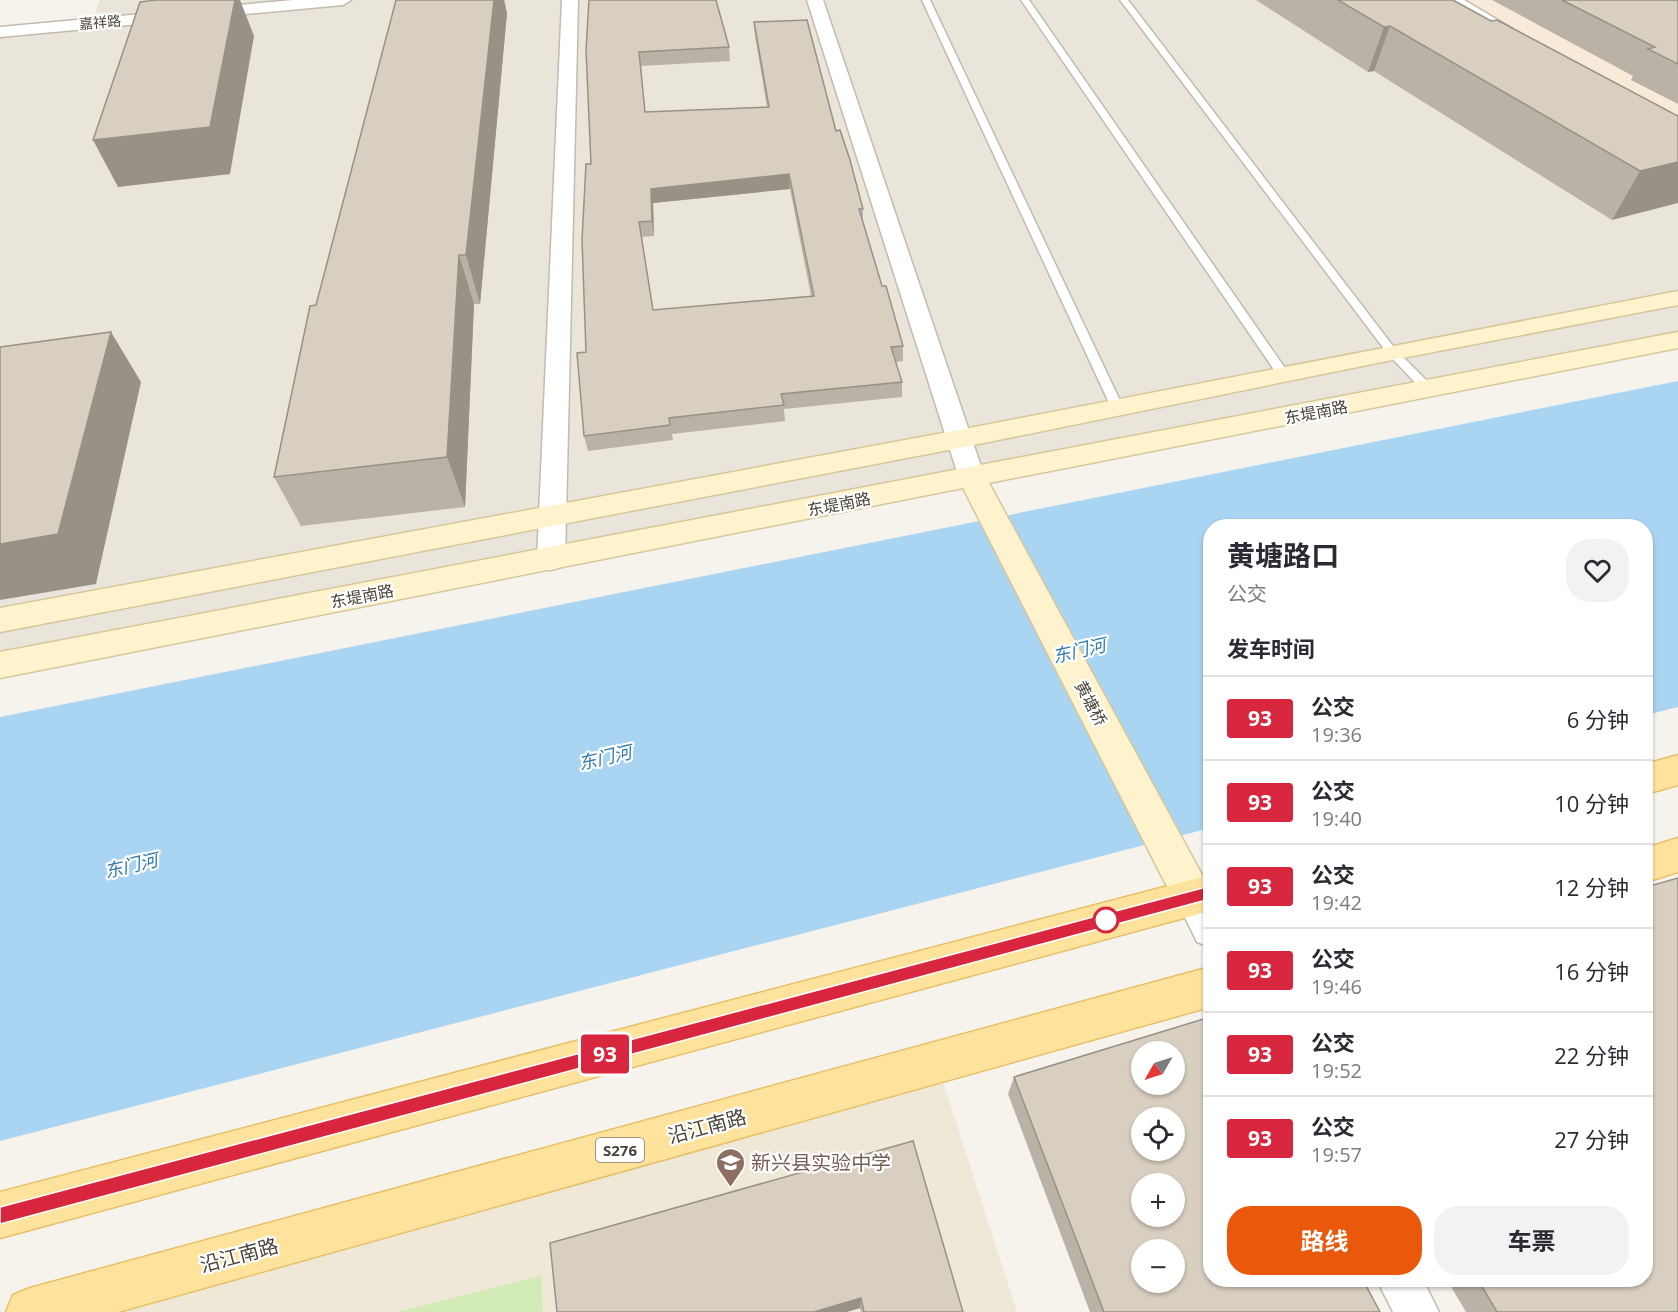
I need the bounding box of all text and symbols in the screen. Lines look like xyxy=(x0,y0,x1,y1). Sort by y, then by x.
street label: 嘉祥路 xyxy=(78,11,122,33)
street label: 东堤南路 xyxy=(1282,395,1350,429)
street label: 东堤南路 xyxy=(805,487,873,521)
text: 黄塘路口 xyxy=(1227,536,1339,574)
button: heart xyxy=(1566,539,1629,602)
street label: 东堤南路 xyxy=(328,579,396,613)
text: 公交 xyxy=(1227,580,1267,607)
water label: 东门河 xyxy=(1050,632,1111,668)
text: 发车时间 xyxy=(1227,633,1315,663)
street label: 黄塘桥 xyxy=(1070,677,1112,729)
text: 公交 xyxy=(1311,691,1355,721)
text: 93 xyxy=(1248,704,1272,732)
text: 6 分钟 xyxy=(1567,704,1629,734)
text: 19:36 xyxy=(1311,721,1362,748)
water label: 东门河 xyxy=(576,739,637,775)
text: 公交 xyxy=(1311,775,1355,805)
text: 93 xyxy=(1248,788,1272,816)
text: 10 分钟 xyxy=(1554,788,1629,818)
text: 19:40 xyxy=(1311,805,1362,832)
water label: 东门河 xyxy=(102,847,163,883)
text: 公交 xyxy=(1311,859,1355,889)
text: 93 xyxy=(1248,872,1272,900)
text: 12 分钟 xyxy=(1554,872,1629,902)
text: 19:42 xyxy=(1311,889,1362,916)
unlabelled marker xyxy=(1093,907,1119,933)
text: 公交 xyxy=(1311,943,1355,973)
text: 93 xyxy=(1248,956,1272,984)
text: 16 分钟 xyxy=(1554,956,1629,986)
text: 19:46 xyxy=(1311,973,1362,1000)
text: 公交 xyxy=(1311,1027,1355,1057)
line badge: 93 xyxy=(578,1034,632,1074)
text: 93 xyxy=(593,1040,617,1068)
text: 93 xyxy=(1248,1040,1272,1068)
text: 22 分钟 xyxy=(1554,1040,1629,1070)
north arrow xyxy=(1131,1041,1185,1095)
map controls xyxy=(1131,1041,1185,1293)
text: 19:52 xyxy=(1311,1057,1362,1084)
street label: 沿江南路 xyxy=(665,1103,749,1149)
button: locate xyxy=(1131,1107,1185,1161)
text: 公交 xyxy=(1311,1111,1355,1141)
text: 93 xyxy=(1248,1124,1272,1152)
text: 27 分钟 xyxy=(1554,1124,1629,1154)
road number: S276 xyxy=(596,1138,644,1162)
text: 19:57 xyxy=(1311,1141,1362,1168)
school or university icon: 新兴县实验中学 xyxy=(714,1146,746,1188)
place label: 新兴县实验中学 xyxy=(751,1149,891,1176)
button: + xyxy=(1131,1173,1185,1227)
button: 路线 xyxy=(1227,1206,1422,1275)
button: 车票 xyxy=(1434,1206,1629,1275)
street label: 沿江南路 xyxy=(197,1232,281,1278)
button: − xyxy=(1131,1239,1185,1293)

